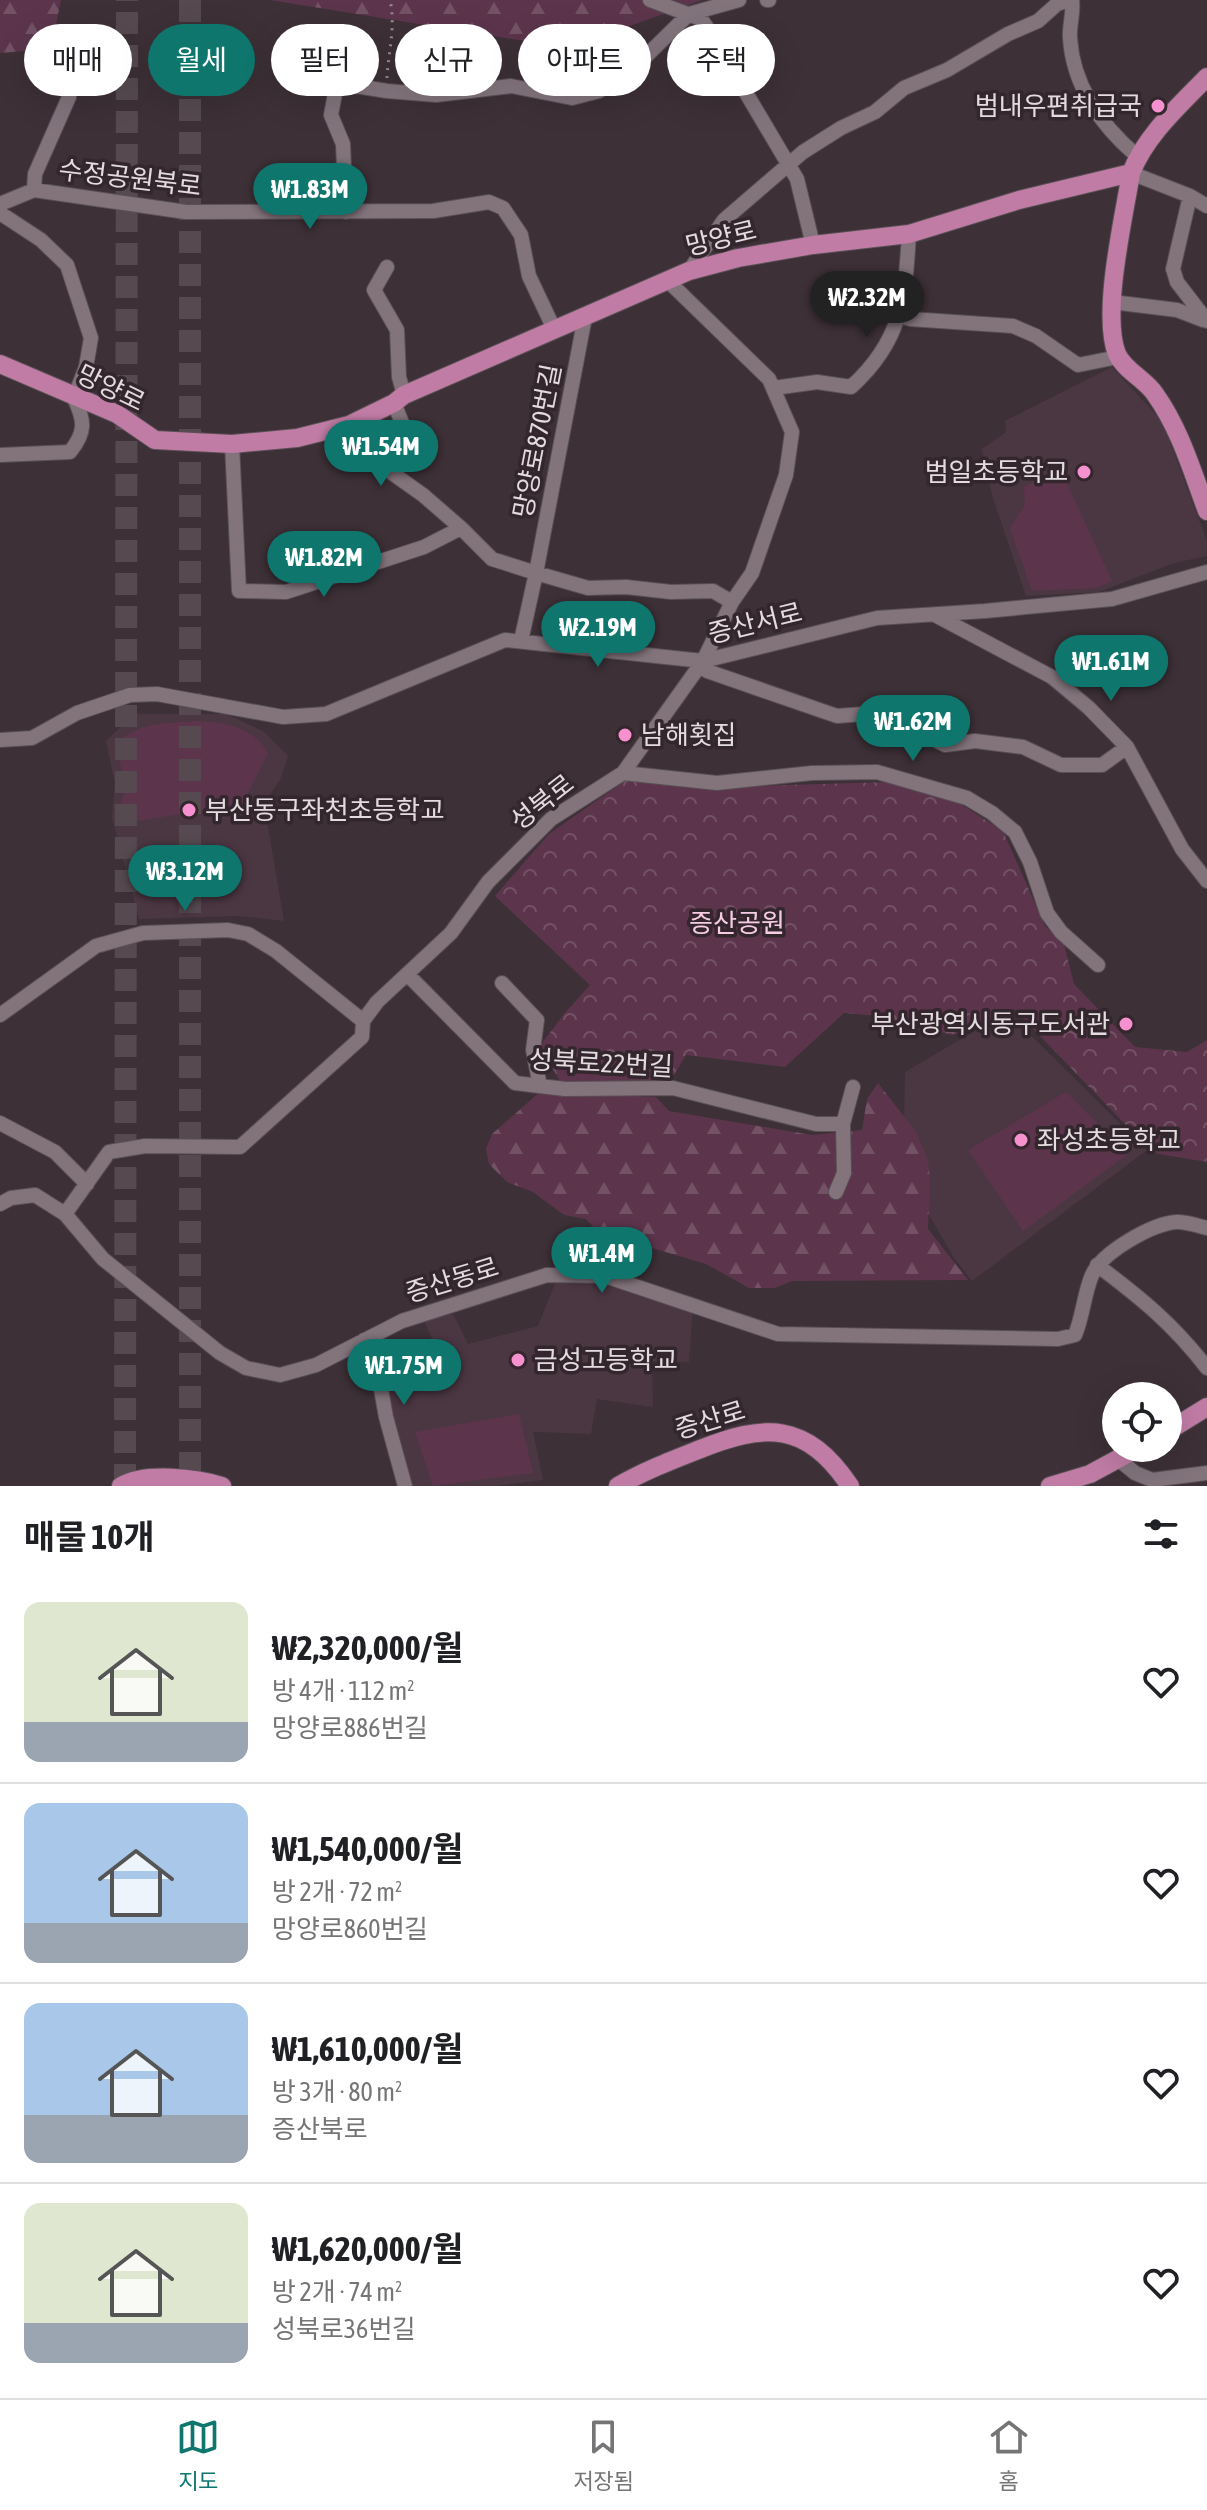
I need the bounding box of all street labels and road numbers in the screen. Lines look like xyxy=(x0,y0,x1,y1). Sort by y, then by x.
street label: 수정공원북로 xyxy=(57,154,203,202)
street label: 망양로 xyxy=(683,215,759,261)
street label: 망양로 xyxy=(72,359,150,417)
street label: 망양로870번길 xyxy=(507,361,567,521)
street label: 증산서로 xyxy=(705,597,805,649)
street label: 성북로 xyxy=(504,768,580,836)
street label: 성북로22번길 xyxy=(528,1044,674,1082)
street label: 증산동로 xyxy=(402,1252,502,1308)
street label: 증산로 xyxy=(671,1395,749,1445)

